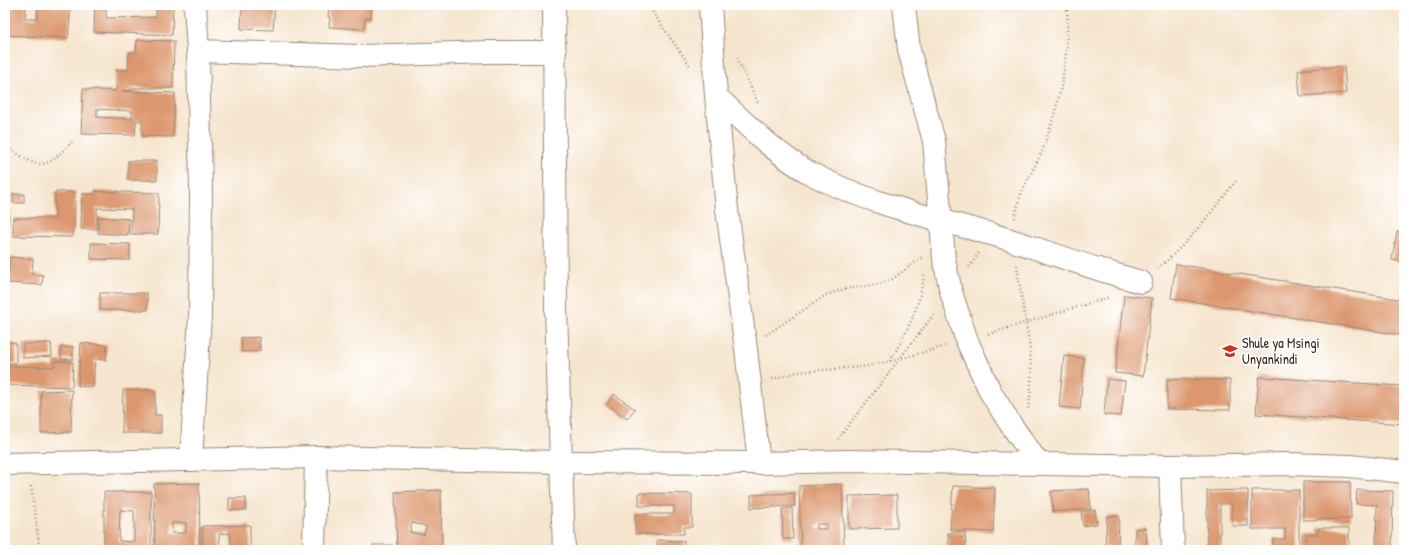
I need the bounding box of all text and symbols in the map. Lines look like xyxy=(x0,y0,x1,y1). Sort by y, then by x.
place label: Shule ya Msingi Unyankindi xyxy=(1242,333,1320,369)
school or university icon: Shule ya Msingi Unyankindi xyxy=(1221,342,1239,360)

